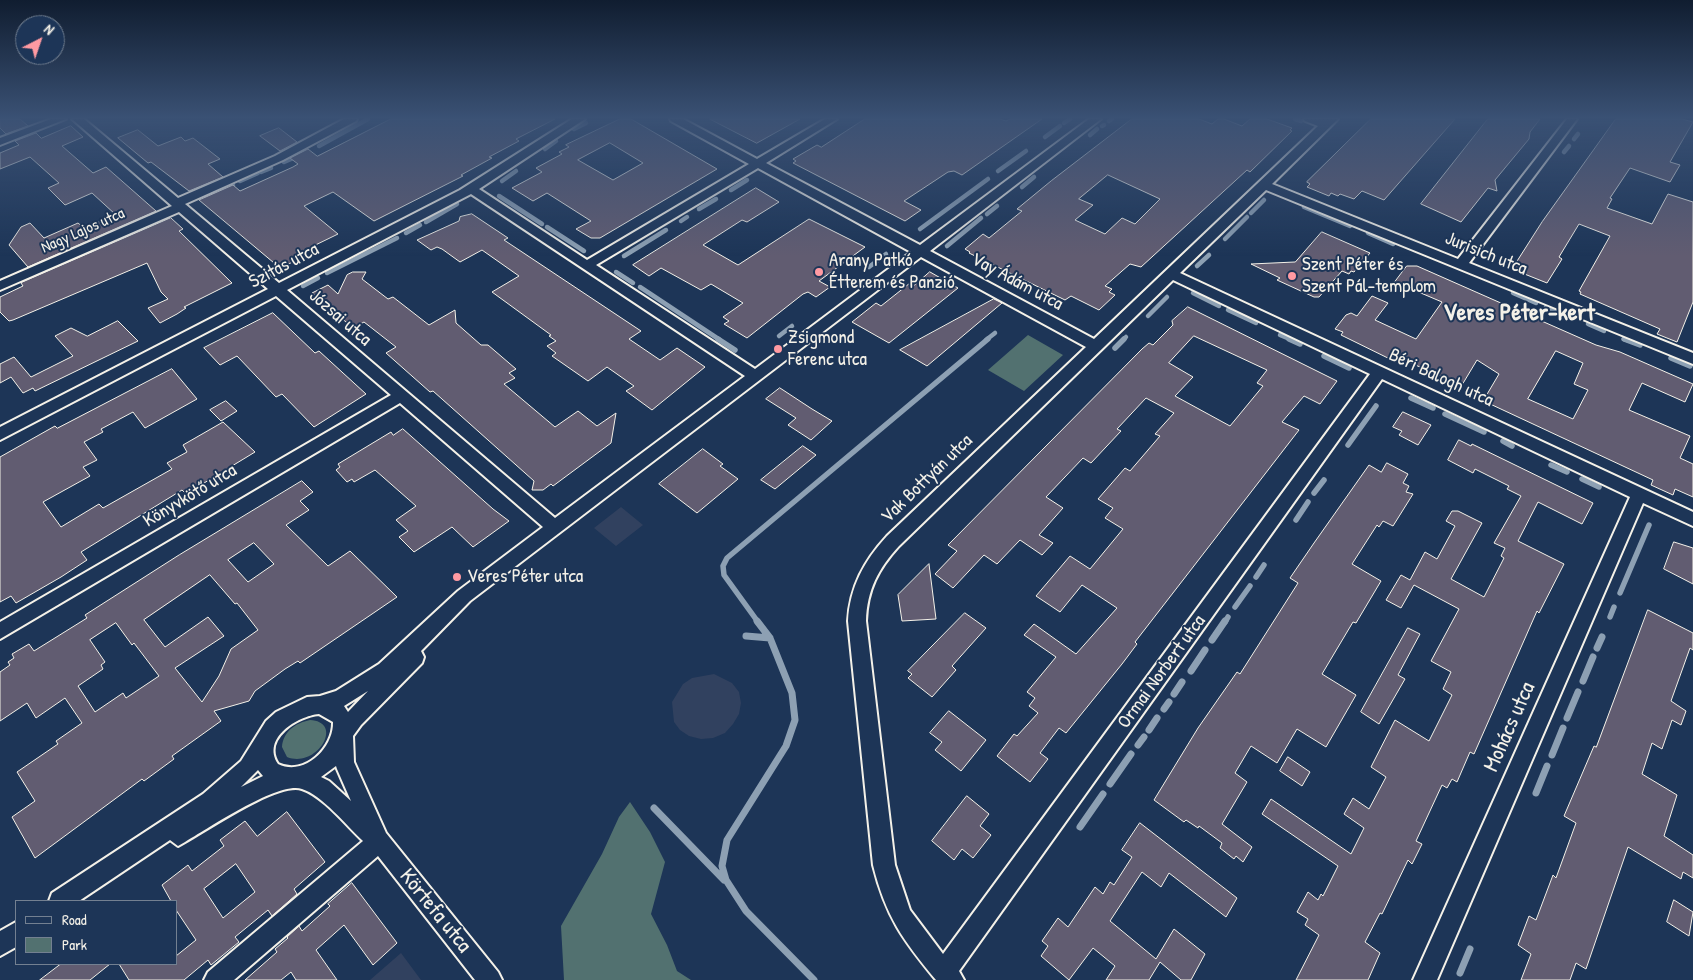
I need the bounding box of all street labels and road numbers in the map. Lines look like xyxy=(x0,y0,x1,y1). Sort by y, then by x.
street label: Nagy Lajos utca xyxy=(38,204,128,258)
street label: Jurisich utca xyxy=(1442,227,1530,281)
street label: Szitás utca xyxy=(245,238,323,294)
street label: Vay Ádám utca xyxy=(967,248,1067,316)
street label: Józsai utca xyxy=(304,285,376,351)
street label: Béri Balogh utca xyxy=(1385,344,1497,412)
street label: Vak Bottyán utca xyxy=(877,430,977,528)
street label: Könyvkötő utca xyxy=(139,459,241,533)
street label: Ormai Norbert utca xyxy=(1113,611,1211,733)
street label: Mohács utca xyxy=(1479,678,1541,776)
street label: Körtefa utca xyxy=(393,864,477,958)

